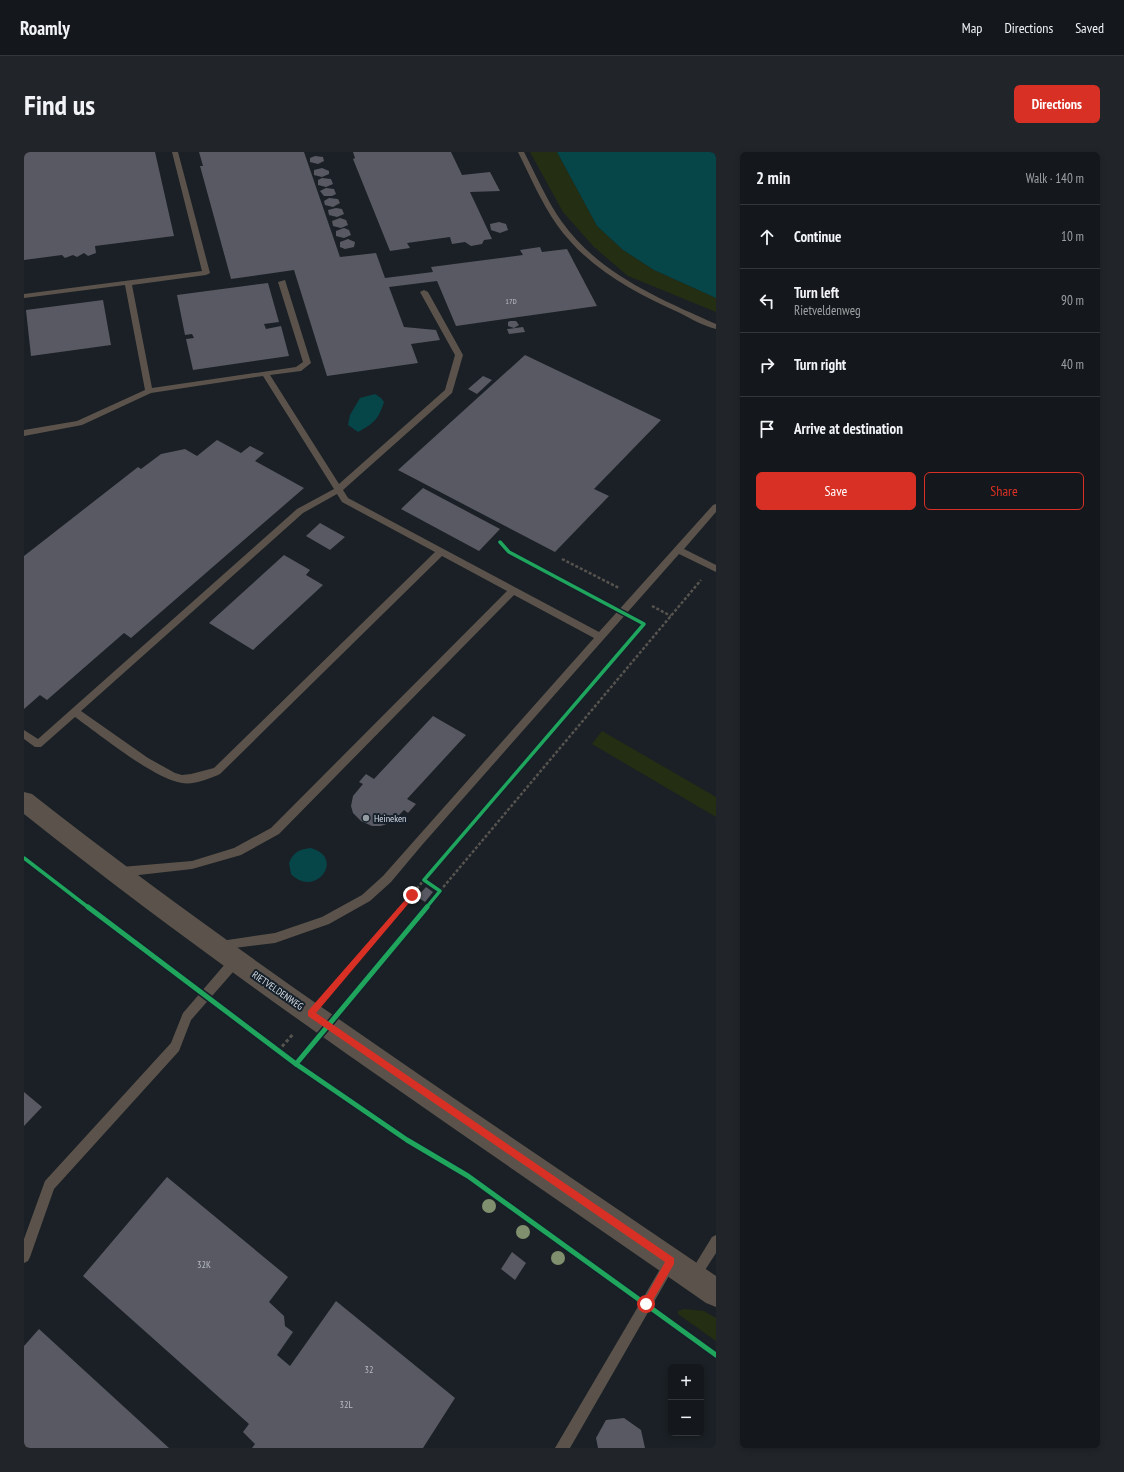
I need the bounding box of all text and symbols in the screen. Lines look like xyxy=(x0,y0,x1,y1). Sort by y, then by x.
text: Roamly xyxy=(20,16,70,40)
text: Map xyxy=(962,19,982,37)
text: Directions xyxy=(1004,19,1053,37)
text: Saved xyxy=(1075,19,1104,37)
button: Directions xyxy=(1014,85,1100,123)
text: Find us xyxy=(24,86,95,123)
text: 2 min xyxy=(756,167,790,189)
text: Walk · 140 m xyxy=(1026,170,1084,187)
icon: ahead xyxy=(756,226,778,248)
text: Continue xyxy=(794,227,841,246)
text: 10 m xyxy=(1061,228,1084,245)
text: Turn left xyxy=(794,283,839,302)
icon: left xyxy=(756,290,778,312)
text: 90 m xyxy=(1061,292,1084,309)
house number: 17D xyxy=(505,296,517,306)
text: Rietveldenweg xyxy=(794,302,861,319)
icon: right xyxy=(756,354,778,376)
text: Turn right xyxy=(794,355,846,374)
text: 40 m xyxy=(1061,356,1084,373)
icon: arrive xyxy=(756,418,778,440)
text: Arrive at destination xyxy=(794,419,903,438)
button: Save xyxy=(756,472,916,510)
button: Share xyxy=(924,472,1084,510)
place label: Heineken xyxy=(374,812,406,825)
marker: Heineken xyxy=(361,813,371,823)
route end xyxy=(403,886,421,904)
street label: RIETVELDENWEG xyxy=(250,968,306,1013)
house number: 32K xyxy=(197,1258,211,1271)
route start xyxy=(637,1295,655,1313)
house number: 32 xyxy=(365,1363,374,1376)
map controls xyxy=(668,1364,704,1436)
button: + xyxy=(668,1364,704,1400)
house number: 32L xyxy=(339,1398,353,1411)
button: − xyxy=(668,1400,704,1436)

